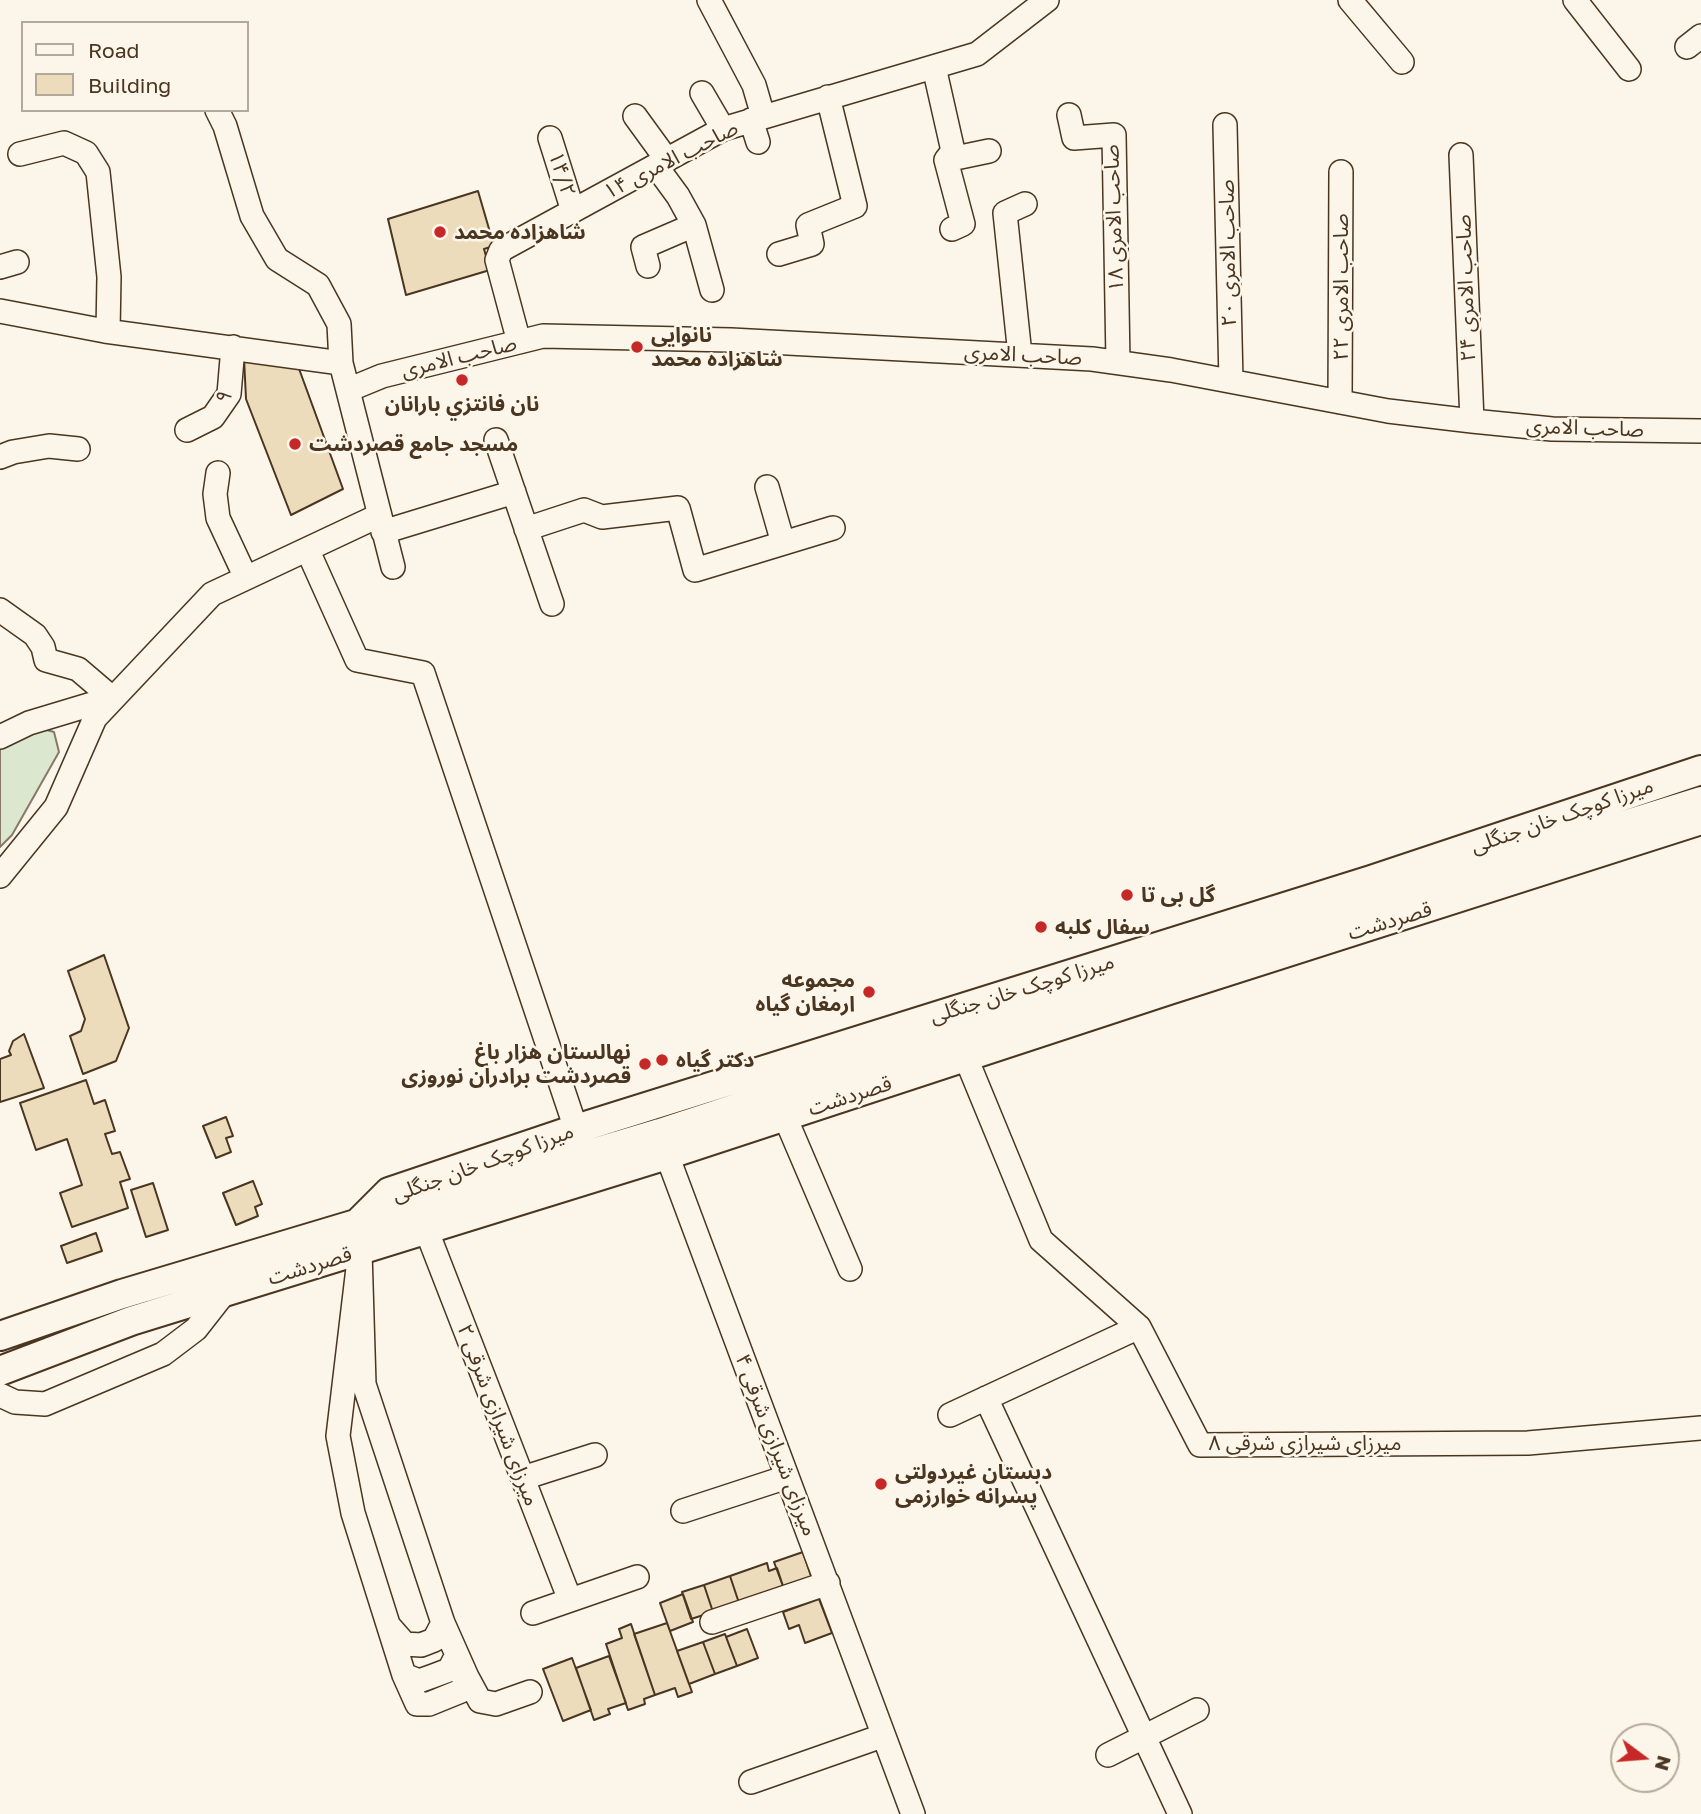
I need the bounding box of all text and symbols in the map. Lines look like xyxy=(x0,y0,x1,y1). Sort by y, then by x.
legend xyxy=(21,21,248,112)
text: Road xyxy=(88,37,139,63)
text: Building xyxy=(88,72,171,98)
street label: ۱۴ صاحب الامری xyxy=(600,115,742,205)
street label: ۱۸ صاحب الامری xyxy=(1099,144,1129,292)
street label: ۱۴/۲ xyxy=(543,148,581,200)
street label: ۲۰ صاحب الامری xyxy=(1214,179,1242,327)
street label: ۲۲ صاحب الامری xyxy=(1328,213,1354,361)
street label: ۲۴ صاحب الامری xyxy=(1451,214,1481,362)
place label: شاهزاده محمد xyxy=(454,219,586,245)
marker: شاهزاده محمد xyxy=(432,224,448,240)
place label: نانوایی شاهزاده محمد xyxy=(651,322,783,372)
street label: صاحب الامری xyxy=(399,330,519,384)
marker: نانوایی شاهزاده محمد xyxy=(629,339,645,355)
street label: صاحب الامری xyxy=(963,339,1083,371)
marker: نان فانتزي بارانان xyxy=(454,372,470,388)
street label: ۹ xyxy=(210,386,238,408)
place label: نان فانتزي بارانان xyxy=(385,391,539,417)
street label: صاحب الامری xyxy=(1526,413,1644,443)
place label: مسجد جامع قصردشت xyxy=(309,431,518,457)
marker: مسجد جامع قصردشت xyxy=(287,436,303,452)
street label: میرزا کوچک خان جنگلی xyxy=(1467,773,1657,859)
place label: گل بی تا xyxy=(1141,882,1215,908)
marker: گل بی تا xyxy=(1119,887,1135,903)
street label: قصردشت xyxy=(1345,896,1435,946)
place label: سفال کلبه xyxy=(1055,914,1150,940)
marker: سفال کلبه xyxy=(1033,919,1049,935)
street label: میرزا کوچک خان جنگلی xyxy=(927,949,1117,1029)
place label: مجموعه ارمغان گیاه xyxy=(756,967,855,1017)
marker: مجموعه ارمغان گیاه xyxy=(861,984,877,1000)
place label: نهالستان هزار باغ قصردشت برادران نوروزی xyxy=(401,1039,631,1089)
place label: دکتر گیاه xyxy=(676,1047,754,1073)
marker: دکتر گیاه xyxy=(654,1052,670,1068)
marker: نهالستان هزار باغ قصردشت برادران نوروزی xyxy=(637,1056,653,1072)
street label: قصردشت xyxy=(805,1071,895,1121)
street label: میرزا کوچک خان جنگلی xyxy=(389,1118,577,1208)
street label: قصردشت xyxy=(265,1241,355,1291)
street label: ۲ میرزای شیرازی شرقی xyxy=(452,1320,544,1510)
street label: ۴ میرزای شیرازی شرقی xyxy=(730,1350,822,1540)
street label: ۸ میرزای شیرازی شرقی xyxy=(1209,1430,1401,1456)
place label: دبستان غیردولتی پسرانه خوارزمی xyxy=(895,1459,1052,1509)
marker: دبستان غیردولتی پسرانه خوارزمی xyxy=(873,1476,889,1492)
north arrow xyxy=(1610,1723,1680,1793)
text: N xyxy=(1651,1753,1677,1773)

